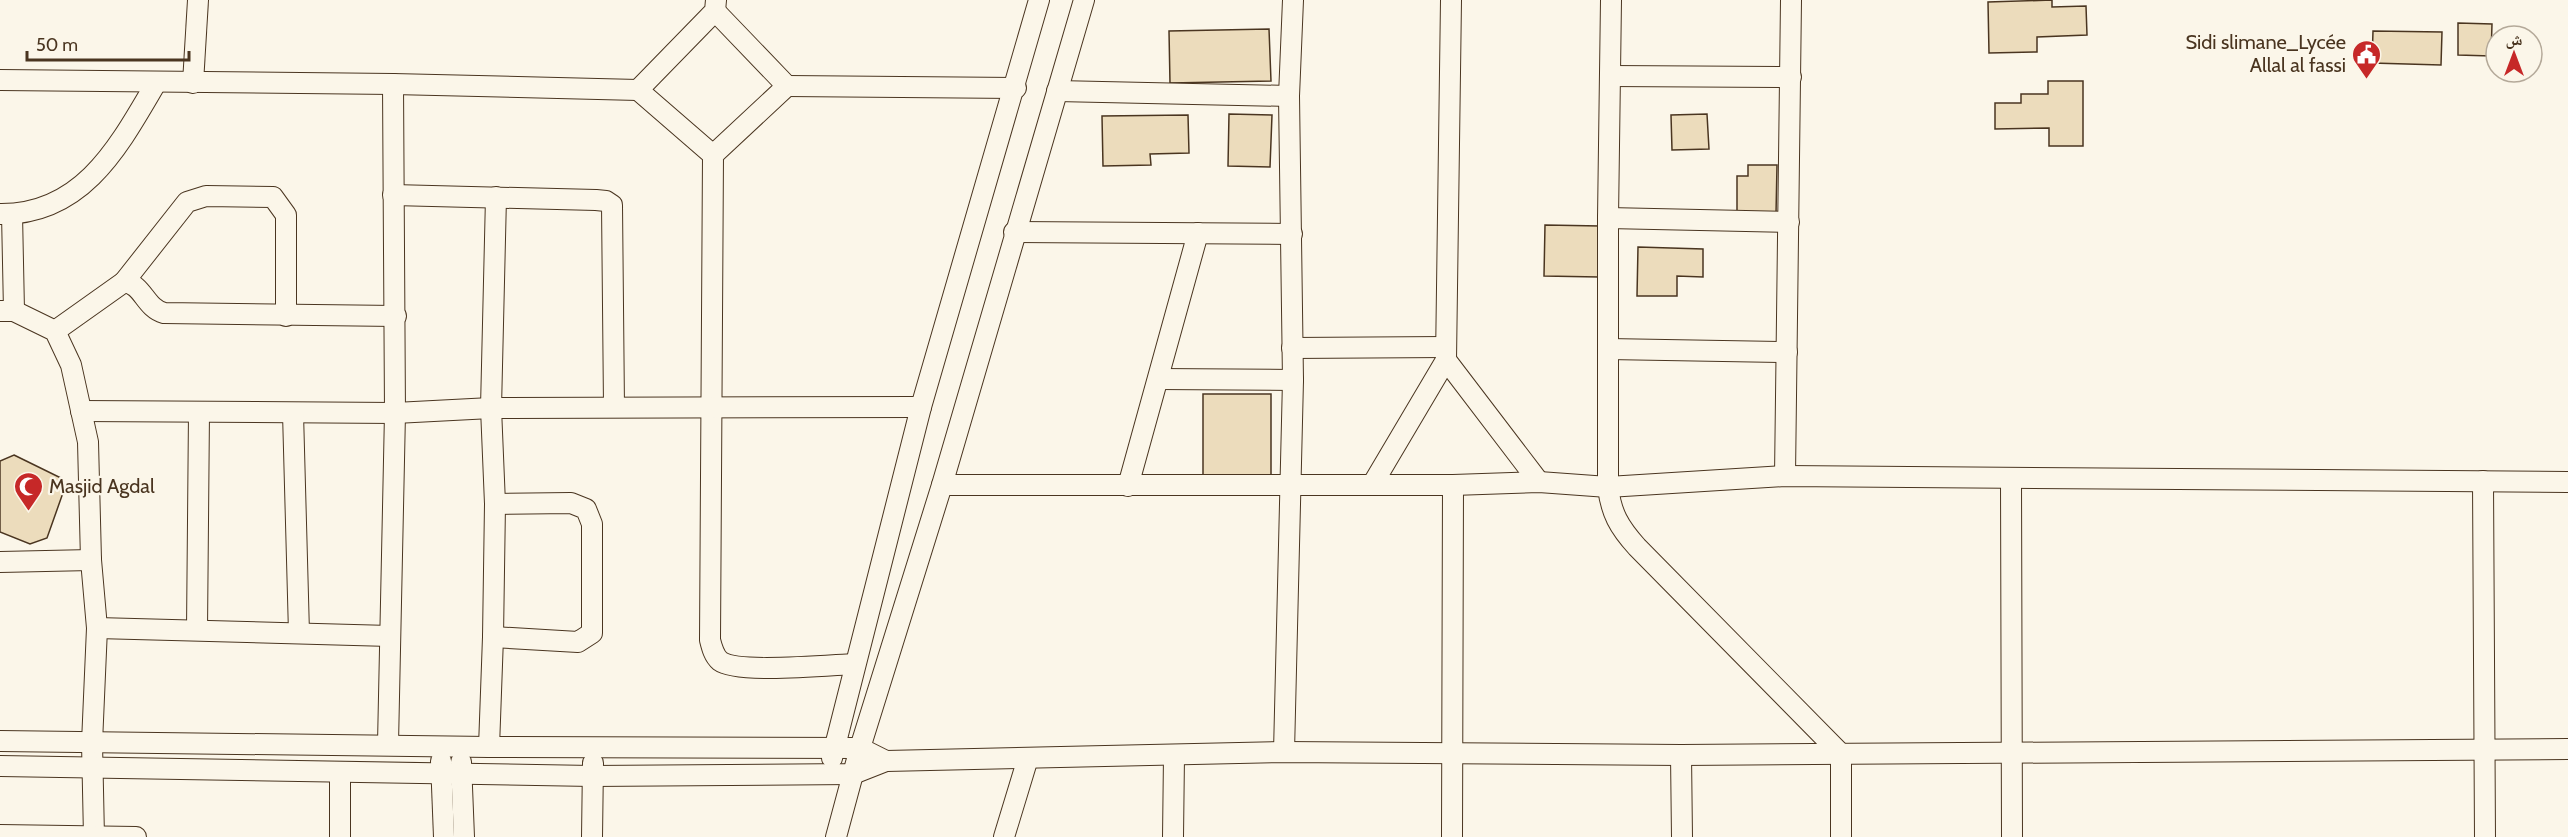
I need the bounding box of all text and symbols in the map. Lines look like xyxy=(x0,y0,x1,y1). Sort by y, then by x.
scale bar xyxy=(27,24,189,62)
north arrow xyxy=(2484,24,2544,84)
place label: Sidi slimane_Lycée Allal al fassi xyxy=(2185,30,2346,77)
text: ش xyxy=(2506,30,2523,49)
text: 50 m xyxy=(36,34,78,56)
public building icon: Sidi slimane_Lycée Allal al fassi xyxy=(2351,38,2383,80)
mosque icon: Masjid Agdal xyxy=(12,470,44,512)
place label: Masjid Agdal xyxy=(49,474,155,498)

